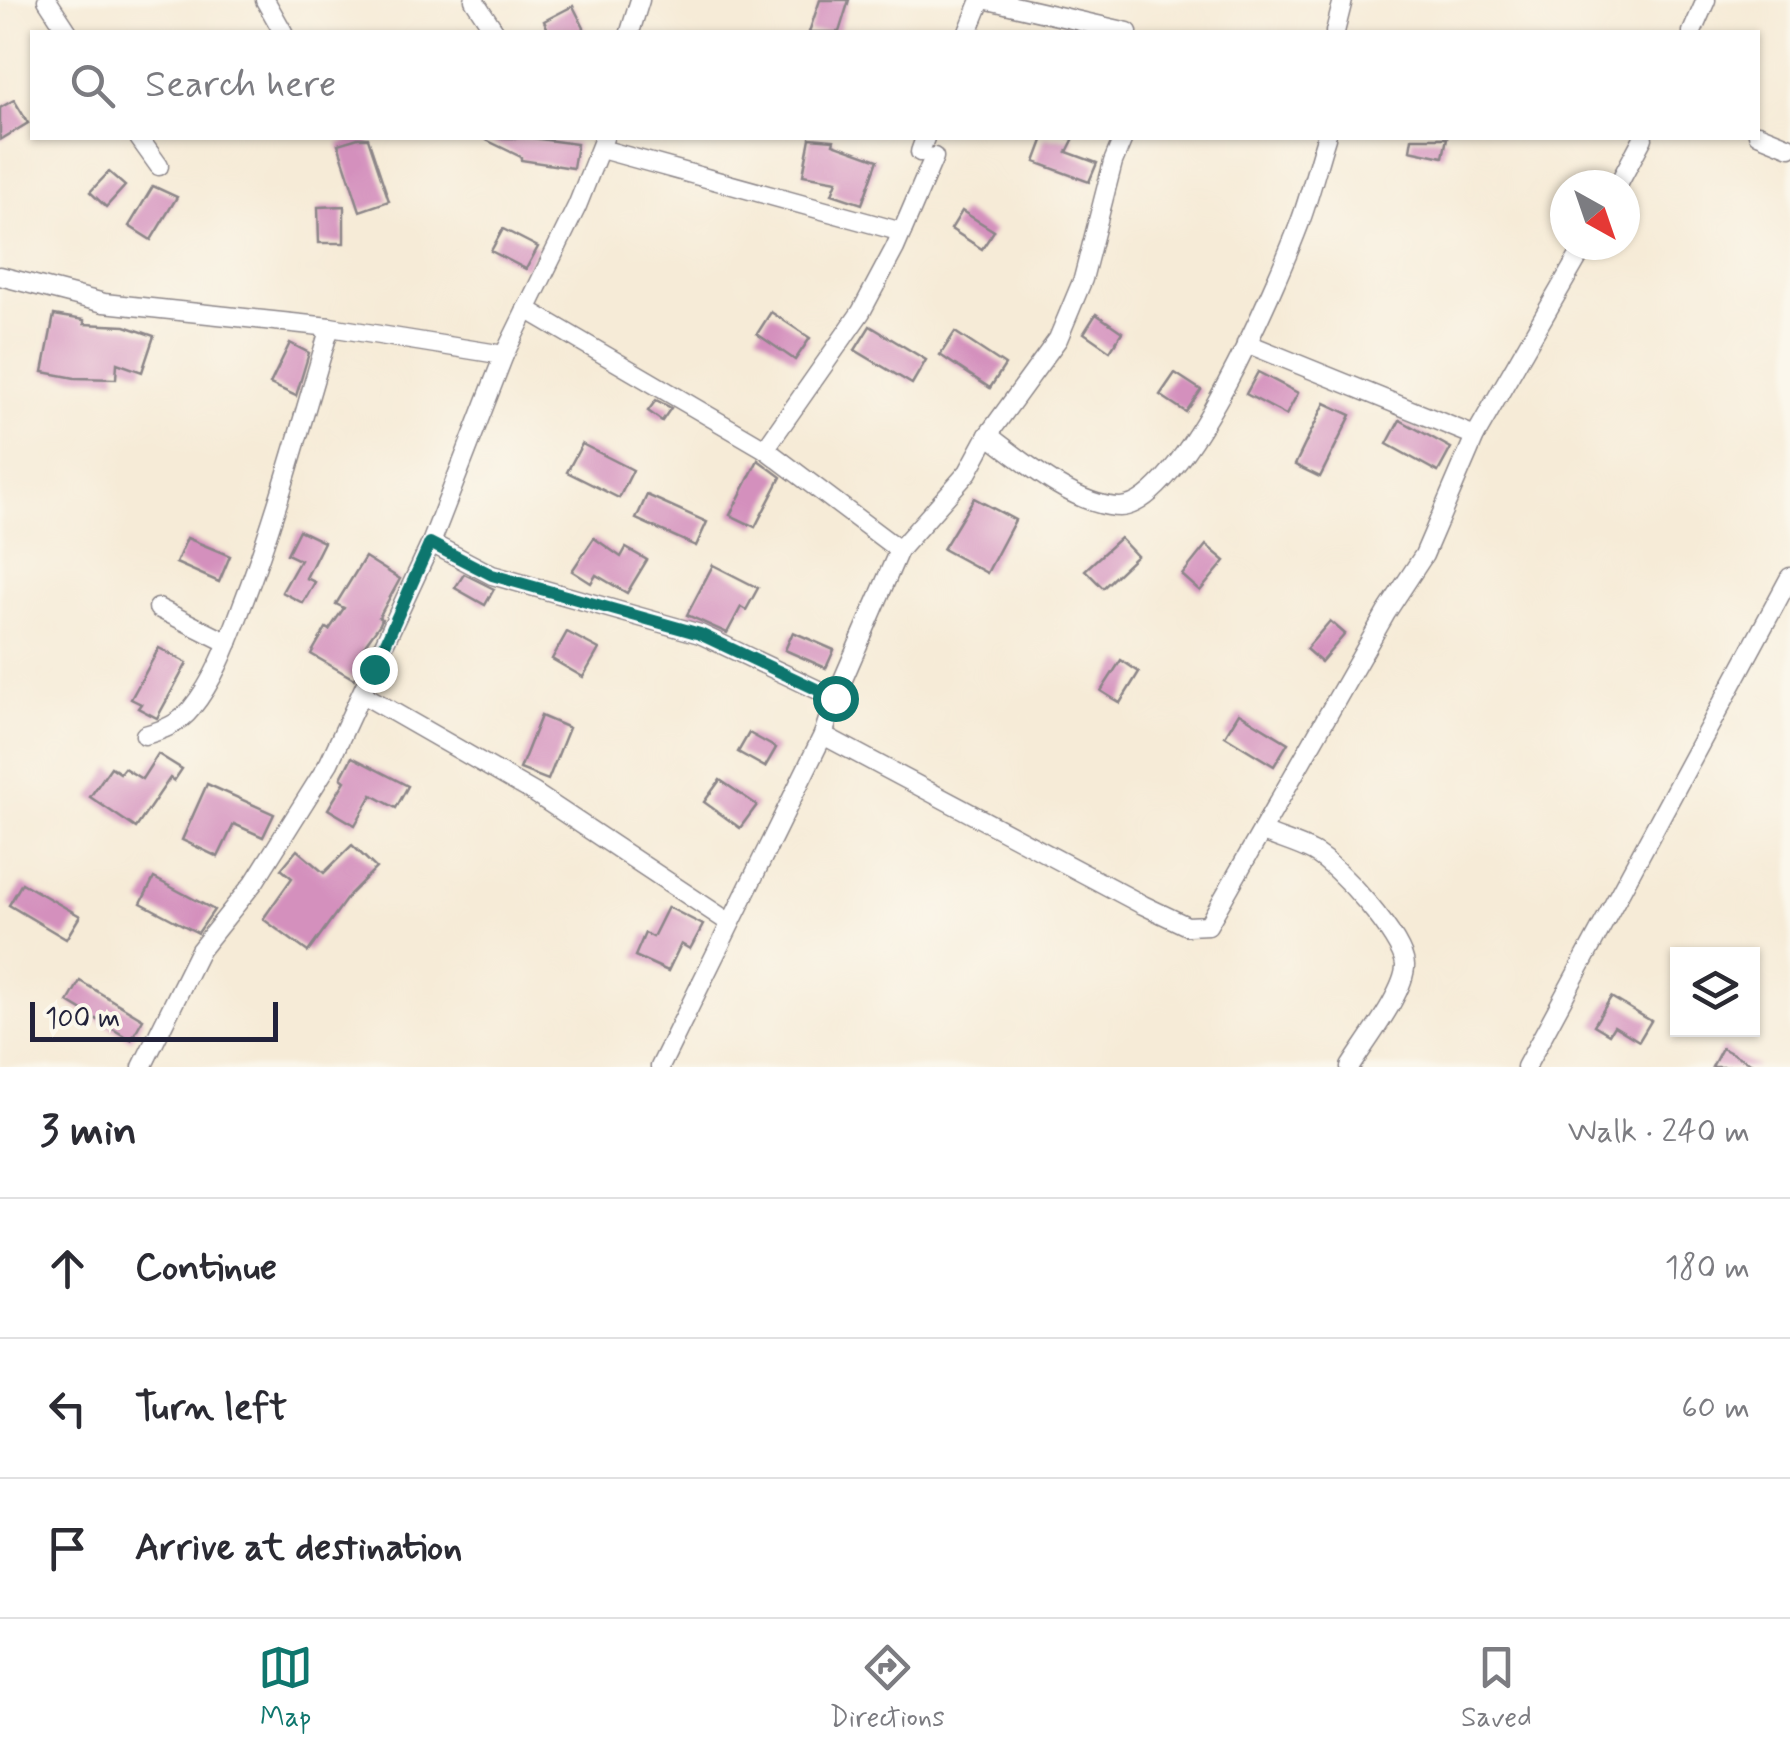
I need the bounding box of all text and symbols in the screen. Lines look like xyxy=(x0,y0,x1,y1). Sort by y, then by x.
search box xyxy=(30,30,1760,140)
icon: search xyxy=(65,58,120,113)
text: Search here xyxy=(145,61,336,110)
north arrow xyxy=(1550,170,1640,260)
route end xyxy=(352,647,398,693)
route start xyxy=(813,676,859,722)
map controls xyxy=(1670,947,1760,1037)
button: layers xyxy=(1670,947,1760,1037)
scale bar xyxy=(30,997,278,1042)
text: 100 m xyxy=(45,1001,120,1038)
text: 3 min xyxy=(40,1105,137,1160)
text: Walk · 240 m xyxy=(1568,1111,1750,1153)
icon: ahead xyxy=(40,1241,95,1296)
text: Continue xyxy=(135,1244,277,1293)
text: 180 m xyxy=(1665,1247,1750,1289)
icon: left xyxy=(40,1381,95,1436)
text: Turn left xyxy=(135,1384,287,1433)
text: 60 m xyxy=(1681,1387,1750,1429)
icon: arrive xyxy=(40,1521,95,1576)
text: Arrive at destination xyxy=(135,1524,462,1573)
tab: Map xyxy=(258,1640,313,1737)
tab: Directions xyxy=(830,1640,945,1737)
tab: Saved xyxy=(1461,1640,1532,1737)

